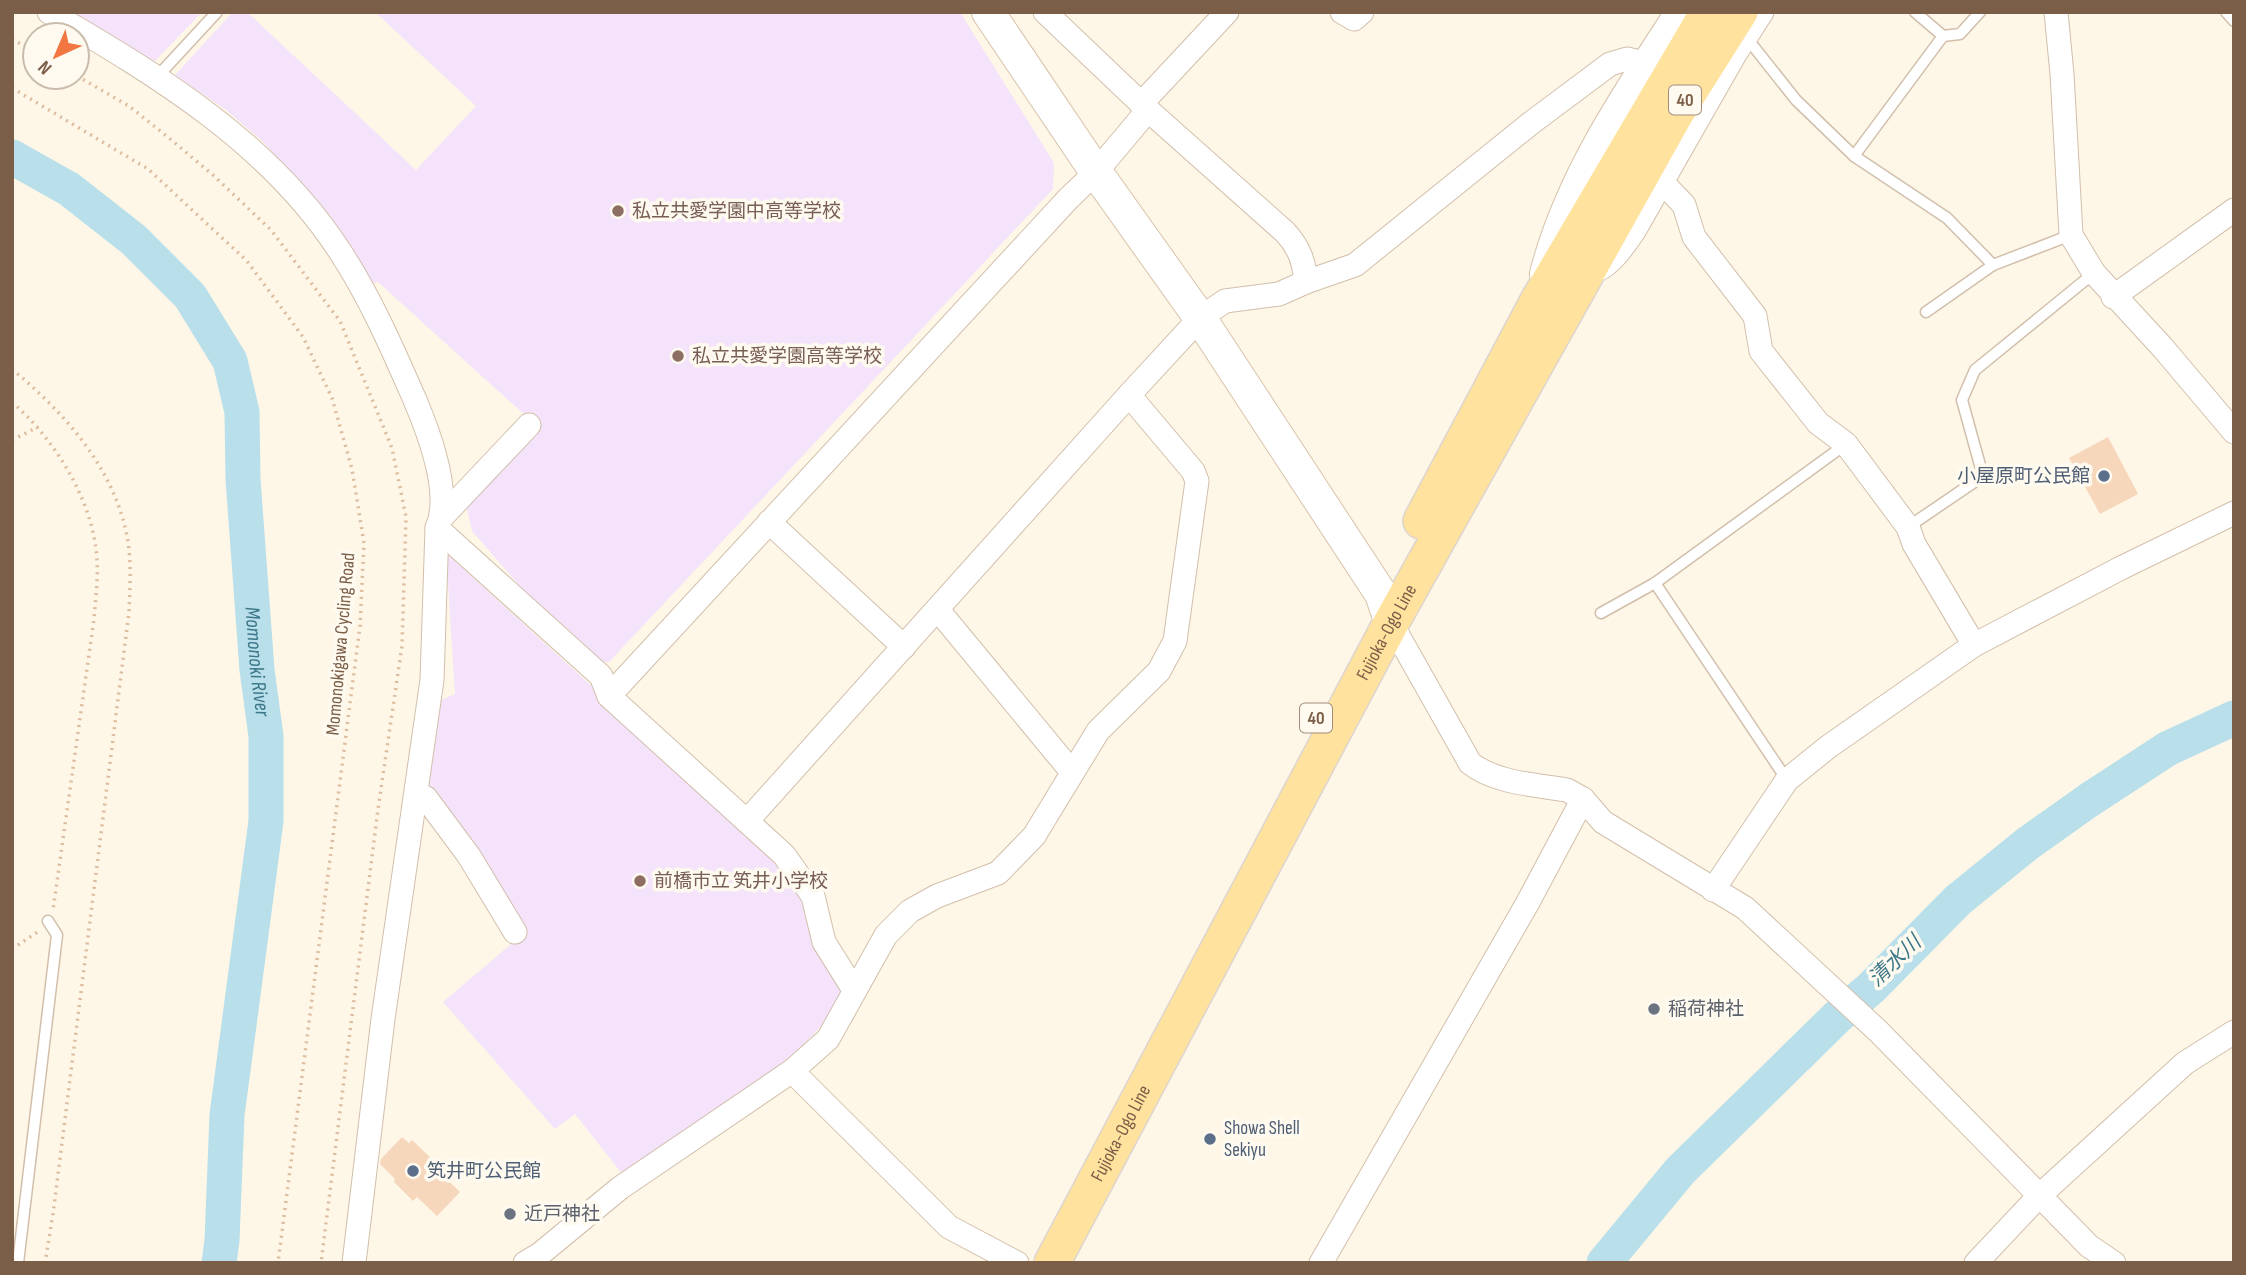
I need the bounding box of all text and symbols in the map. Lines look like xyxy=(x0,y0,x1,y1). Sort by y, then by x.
north arrow xyxy=(21,21,91,91)
text: N xyxy=(34,55,57,79)
road number: 40 xyxy=(1669,86,1701,114)
place label: 私立共愛学園中高等学校 xyxy=(632,200,841,223)
marker: 私立共愛学園中高等学校 xyxy=(610,203,626,219)
place label: 私立共愛学園高等学校 xyxy=(692,345,882,368)
marker: 私立共愛学園高等学校 xyxy=(670,348,686,364)
place label: 小屋原町公民館 xyxy=(1957,465,2090,488)
marker: 小屋原町公民館 xyxy=(2096,468,2112,484)
street label: Momonokigawa Cycling Road xyxy=(322,552,360,736)
street label: Fujioka-Ogo Line xyxy=(1351,580,1422,684)
water label: Momonoki River xyxy=(240,606,276,719)
road number: 40 xyxy=(1300,704,1332,732)
place label: 前橋市立 笂井小学校 xyxy=(654,870,828,893)
marker: 前橋市立 笂井小学校 xyxy=(632,873,648,889)
water label: 清水川 xyxy=(1864,929,1928,992)
place label: 稲荷神社 xyxy=(1668,998,1744,1021)
marker: 稲荷神社 xyxy=(1646,1001,1662,1017)
street label: Fujioka-Ogo Line xyxy=(1086,1081,1156,1185)
place label: Showa Shell Sekiyu xyxy=(1224,1117,1300,1162)
marker: Showa Shell Sekiyu xyxy=(1202,1131,1218,1147)
place label: 笂井町公民館 xyxy=(427,1160,541,1183)
marker: 笂井町公民館 xyxy=(405,1163,421,1179)
place label: 近戸神社 xyxy=(524,1203,600,1226)
marker: 近戸神社 xyxy=(502,1206,518,1222)

